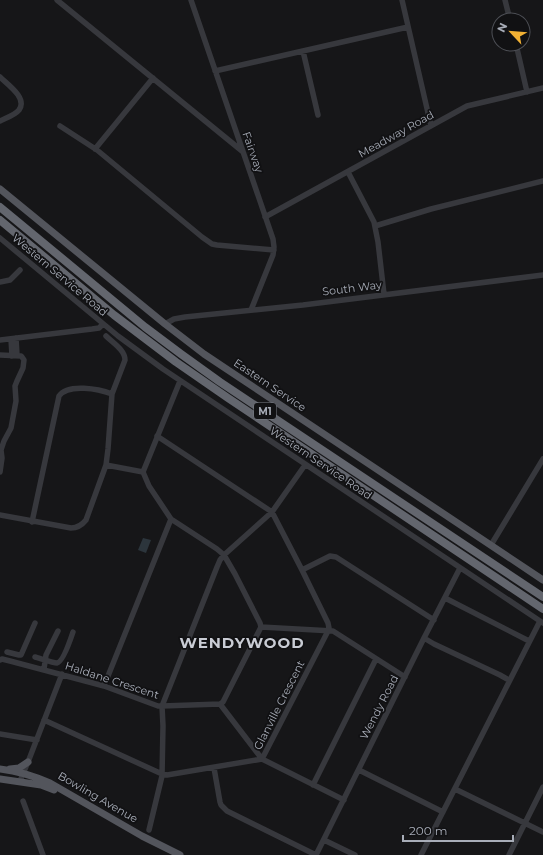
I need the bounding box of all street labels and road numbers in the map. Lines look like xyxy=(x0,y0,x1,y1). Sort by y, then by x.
street label: Meadway Road xyxy=(356,107,436,161)
street label: Fairway xyxy=(239,130,267,174)
street label: Western Service Road xyxy=(9,231,111,319)
street label: South Way xyxy=(322,277,383,299)
street label: Eastern Service xyxy=(231,356,309,415)
road number: M1 xyxy=(254,403,276,419)
street label: Western Service Road xyxy=(267,424,375,502)
street label: Haldane Crescent xyxy=(63,658,161,702)
street label: Glanville Crescent xyxy=(250,658,308,752)
street label: Wendy Road xyxy=(357,672,401,742)
street label: Bowling Avenue xyxy=(56,768,141,826)

